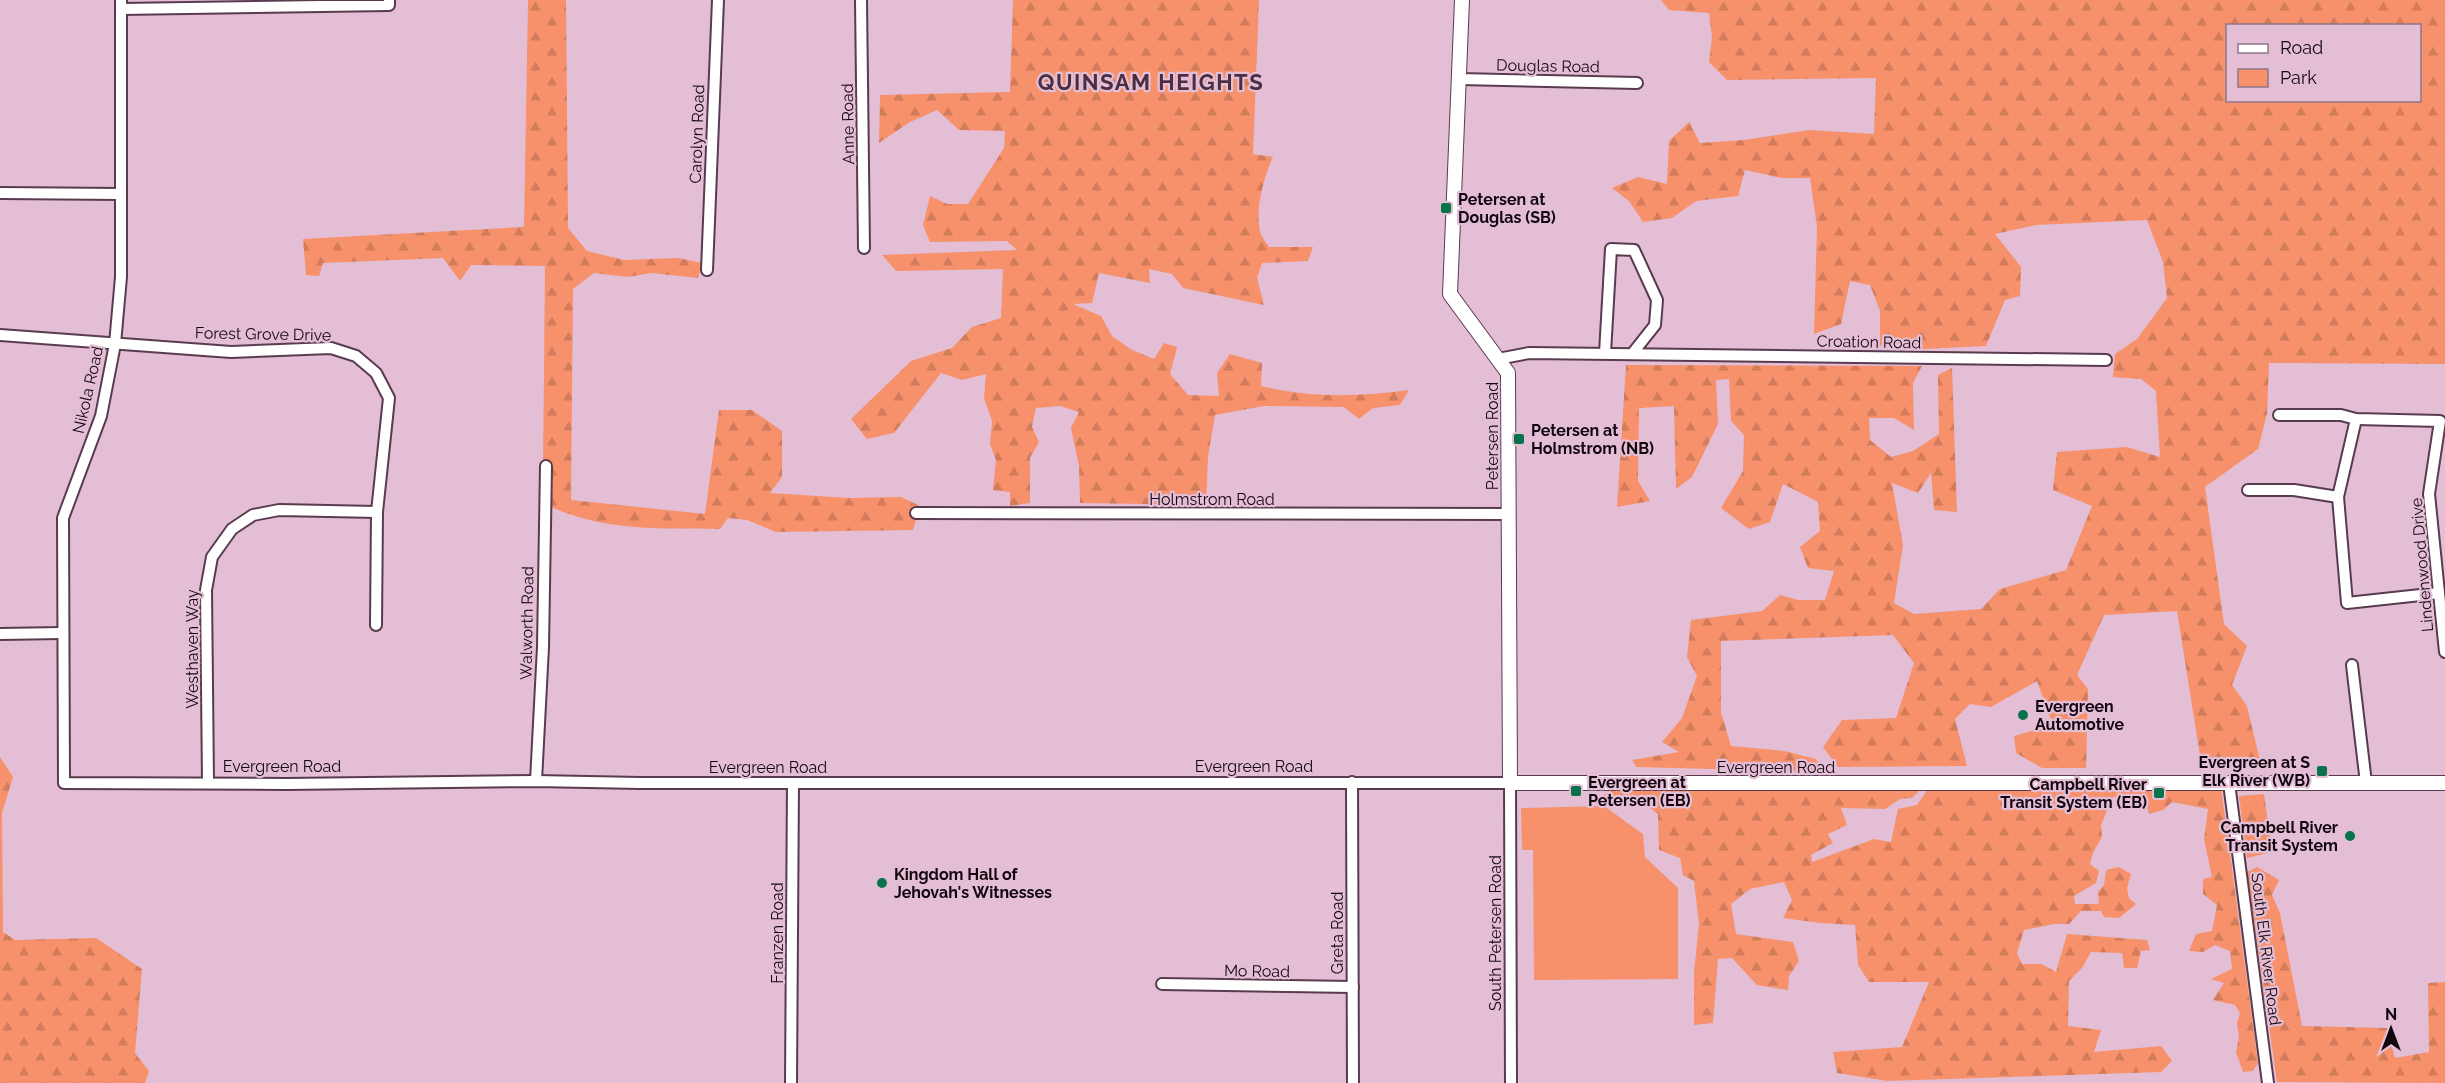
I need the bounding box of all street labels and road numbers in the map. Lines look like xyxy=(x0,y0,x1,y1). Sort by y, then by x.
street label: Douglas Road xyxy=(1496,56,1600,76)
street label: Anne Road xyxy=(838,83,858,165)
street label: Carolyn Road xyxy=(686,84,708,184)
street label: Forest Grove Drive xyxy=(195,323,331,345)
street label: Croation Road xyxy=(1817,332,1922,352)
street label: Nikola Road xyxy=(69,344,107,435)
street label: Petersen Road xyxy=(1483,382,1502,490)
street label: Holmstrom Road xyxy=(1149,490,1275,509)
street label: Lindenwood Drive xyxy=(2407,497,2437,633)
street label: Walworth Road xyxy=(517,566,537,680)
street label: Westhaven Way xyxy=(183,589,202,709)
street label: Evergreen Road xyxy=(223,757,341,776)
street label: Evergreen Road xyxy=(1195,757,1313,776)
street label: Evergreen Road xyxy=(709,758,827,777)
street label: Evergreen Road xyxy=(1717,758,1835,777)
street label: South Petersen Road xyxy=(1486,855,1505,1011)
street label: South Elk River Road xyxy=(2247,872,2285,1026)
street label: Franzen Road xyxy=(768,882,787,984)
street label: Greta Road xyxy=(1328,892,1347,974)
street label: Mo Road xyxy=(1224,961,1290,981)

